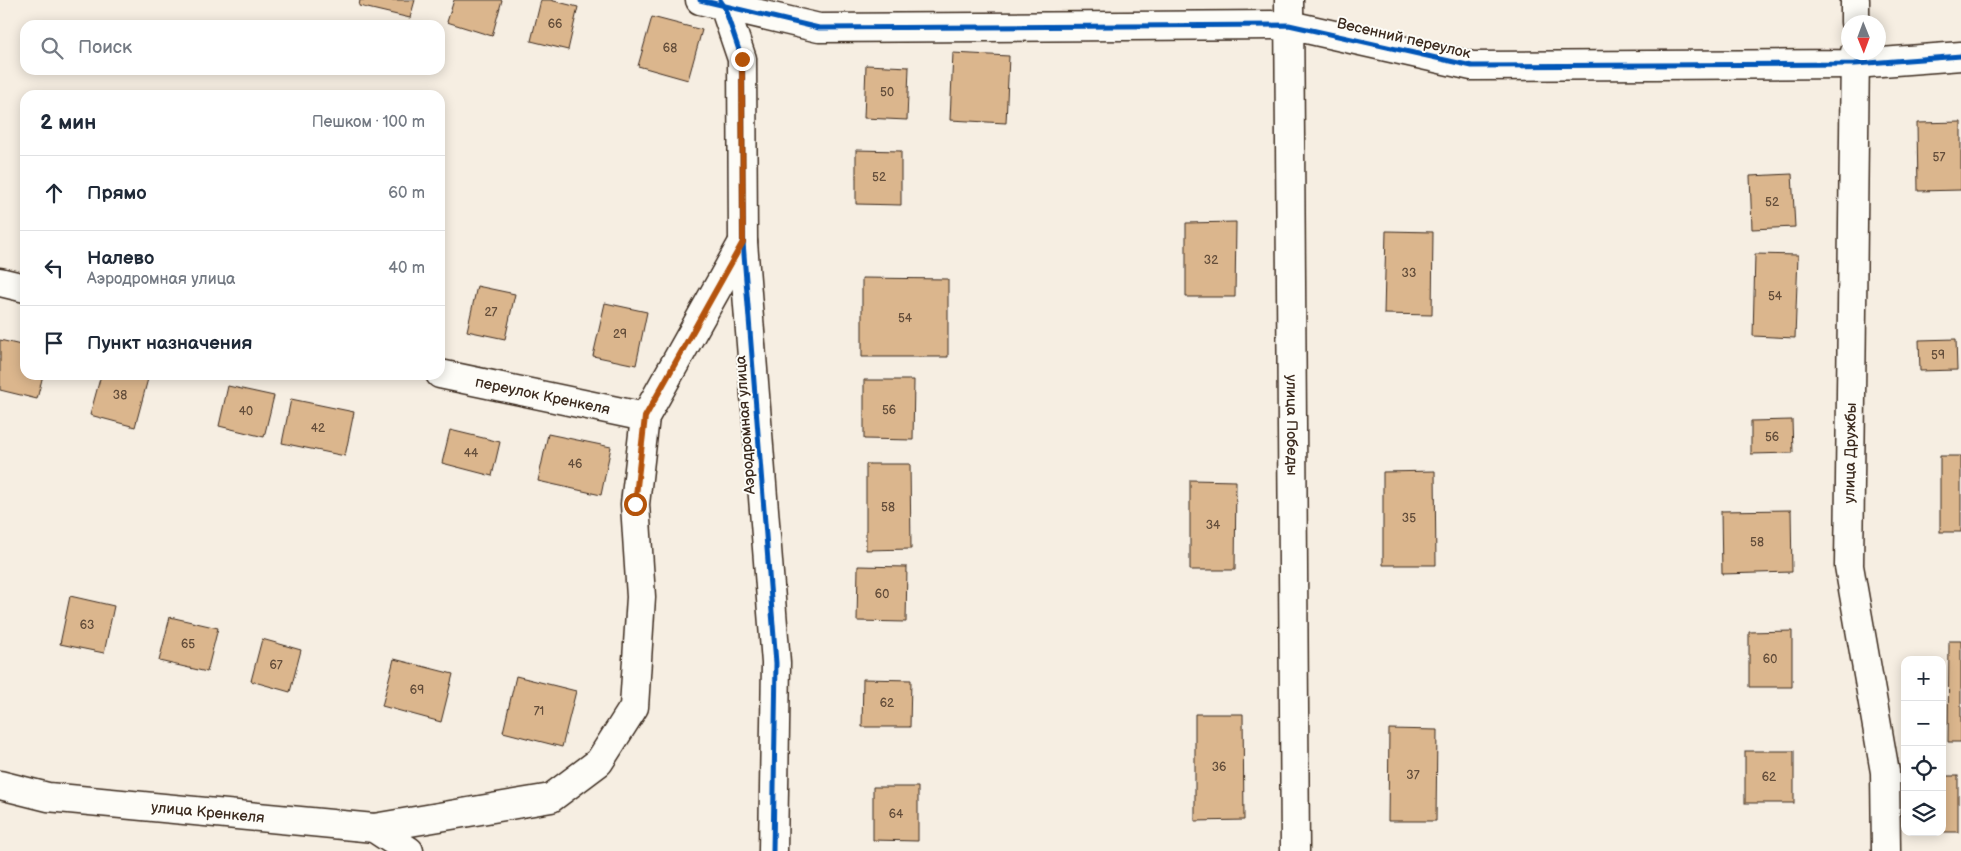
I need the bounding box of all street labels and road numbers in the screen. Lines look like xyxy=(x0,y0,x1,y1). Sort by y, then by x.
street label: Весенний переулок xyxy=(1335,14,1473,63)
street label: Аэродромная улица xyxy=(731,355,760,496)
street label: переулок Кренкеля xyxy=(473,373,612,419)
street label: улица Победы xyxy=(1282,374,1301,476)
street label: улица Дружбы xyxy=(1840,402,1861,504)
street label: улица Кренкеля xyxy=(150,798,265,828)

